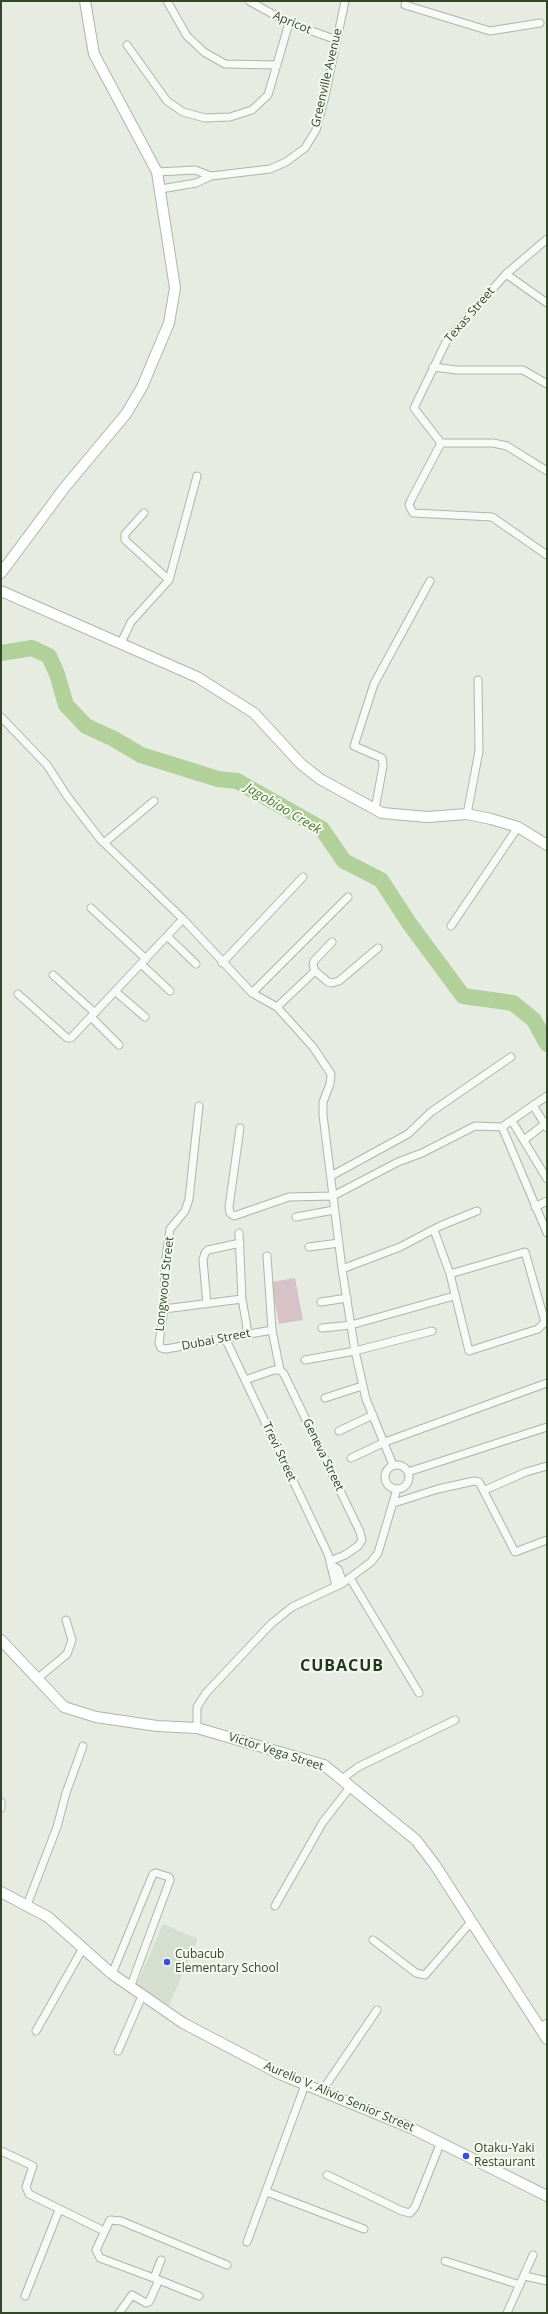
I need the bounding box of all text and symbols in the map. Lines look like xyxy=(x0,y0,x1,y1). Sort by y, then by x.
street label: Apricot xyxy=(271,9,313,37)
street label: Greenville Avenue xyxy=(309,27,345,129)
street label: Texas Street xyxy=(442,284,498,346)
water label: Jagobiao Creek xyxy=(242,780,324,838)
street label: Longwood Street xyxy=(153,1236,177,1332)
street label: Dubai Street xyxy=(180,1326,252,1354)
street label: Geneva Street xyxy=(299,1416,347,1494)
street label: Trevi Street xyxy=(259,1420,299,1484)
district label: CUBACUB xyxy=(300,1656,384,1676)
street label: Victor Vega Street xyxy=(227,1730,325,1774)
place label: Cubacub Elementary School xyxy=(175,1948,279,1976)
marker: Cubacub Elementary School xyxy=(162,1957,172,1967)
street label: Aurelio V. Alivio Senior Street xyxy=(262,2059,416,2135)
place label: Otaku-Yaki Restaurant xyxy=(474,2142,535,2170)
marker: Otaku-Yaki Restaurant xyxy=(461,2151,471,2161)

